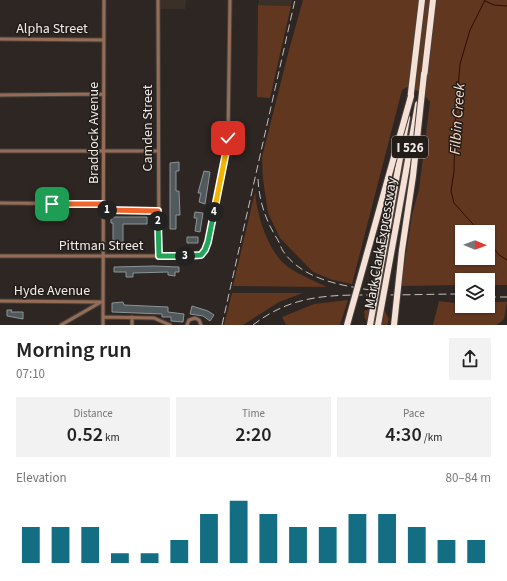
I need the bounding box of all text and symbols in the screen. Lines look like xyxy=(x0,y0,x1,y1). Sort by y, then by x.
street label: Alpha Street xyxy=(16,19,88,39)
street label: Braddock Avenue xyxy=(84,82,104,184)
water label: Filbin Creek xyxy=(445,82,471,155)
street label: Camden Street xyxy=(138,84,158,171)
pin xyxy=(211,121,245,155)
icon: check xyxy=(217,127,239,149)
road number: I 526 xyxy=(392,136,428,158)
street label: Mark Clark Expressway xyxy=(360,176,402,310)
pin xyxy=(35,187,69,221)
icon: arrive xyxy=(41,193,63,215)
pin: 1 xyxy=(97,200,117,220)
text: 1 xyxy=(104,202,110,217)
pin: 4 xyxy=(204,202,224,222)
text: 4 xyxy=(211,204,217,219)
pin: 2 xyxy=(148,211,168,231)
text: 2 xyxy=(155,213,161,228)
north arrow xyxy=(455,225,495,265)
map controls xyxy=(455,225,495,313)
street label: Pittman Street xyxy=(59,236,144,256)
pin: 3 xyxy=(175,246,195,266)
text: 3 xyxy=(182,248,188,263)
button: layers xyxy=(455,273,495,313)
street label: Hyde Avenue xyxy=(14,281,90,301)
text: Morning run xyxy=(16,334,132,366)
button: share xyxy=(449,338,491,380)
text: 07:10 xyxy=(16,365,45,383)
text: Distance xyxy=(74,406,113,421)
text: Time xyxy=(242,406,265,421)
text: Pace xyxy=(403,406,425,421)
text: 0.52 xyxy=(67,421,103,449)
text: 2:20 xyxy=(235,421,272,449)
text: 4:30 xyxy=(385,421,422,449)
text: km xyxy=(103,430,120,445)
text: /km xyxy=(422,430,442,445)
text: Elevation xyxy=(16,469,67,487)
text: 80–84 m xyxy=(446,469,491,487)

